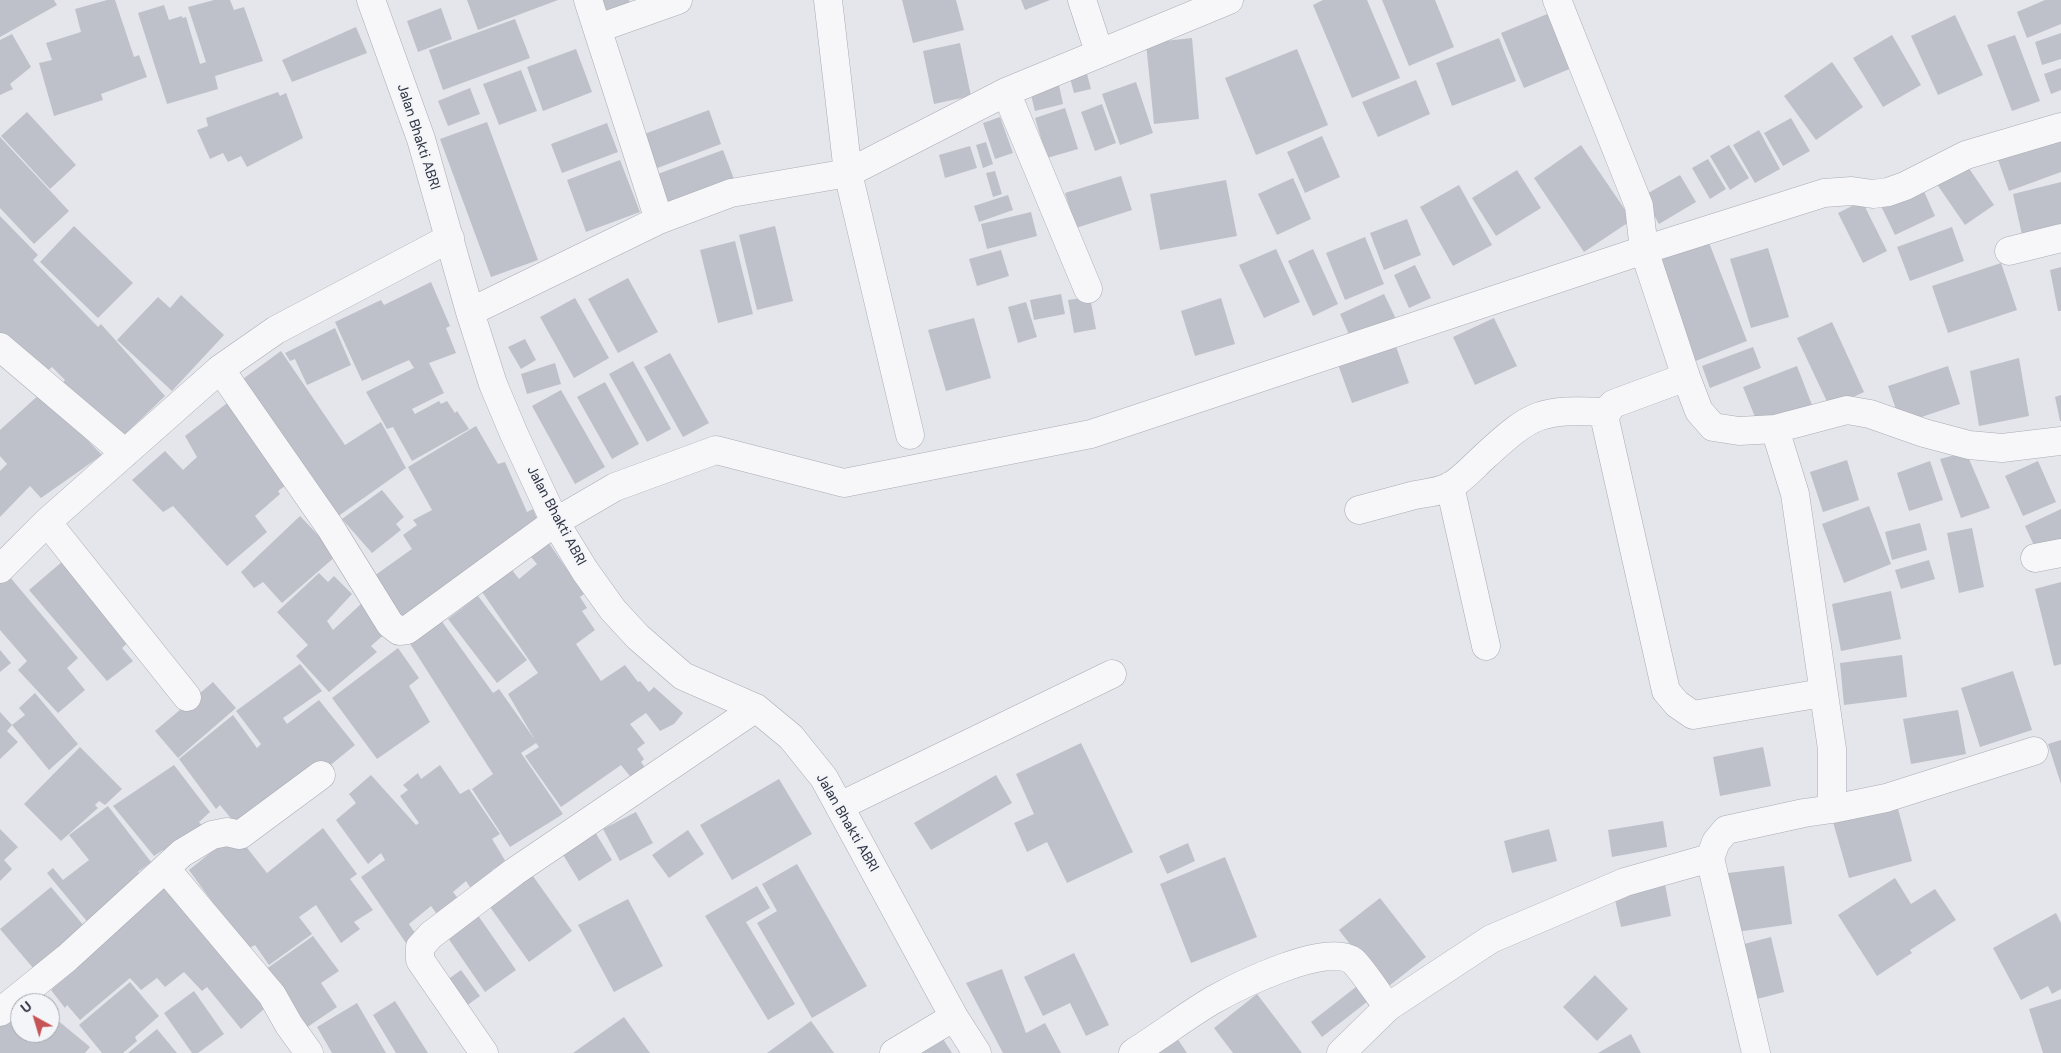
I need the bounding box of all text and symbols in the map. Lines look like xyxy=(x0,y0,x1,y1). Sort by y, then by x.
street label: Jalan Bhakti ABRI xyxy=(393,82,443,192)
street label: Jalan Bhakti ABRI xyxy=(523,463,589,569)
street label: Jalan Bhakti ABRI xyxy=(812,771,882,875)
north arrow xyxy=(10,993,60,1043)
text: U xyxy=(17,997,36,1017)

